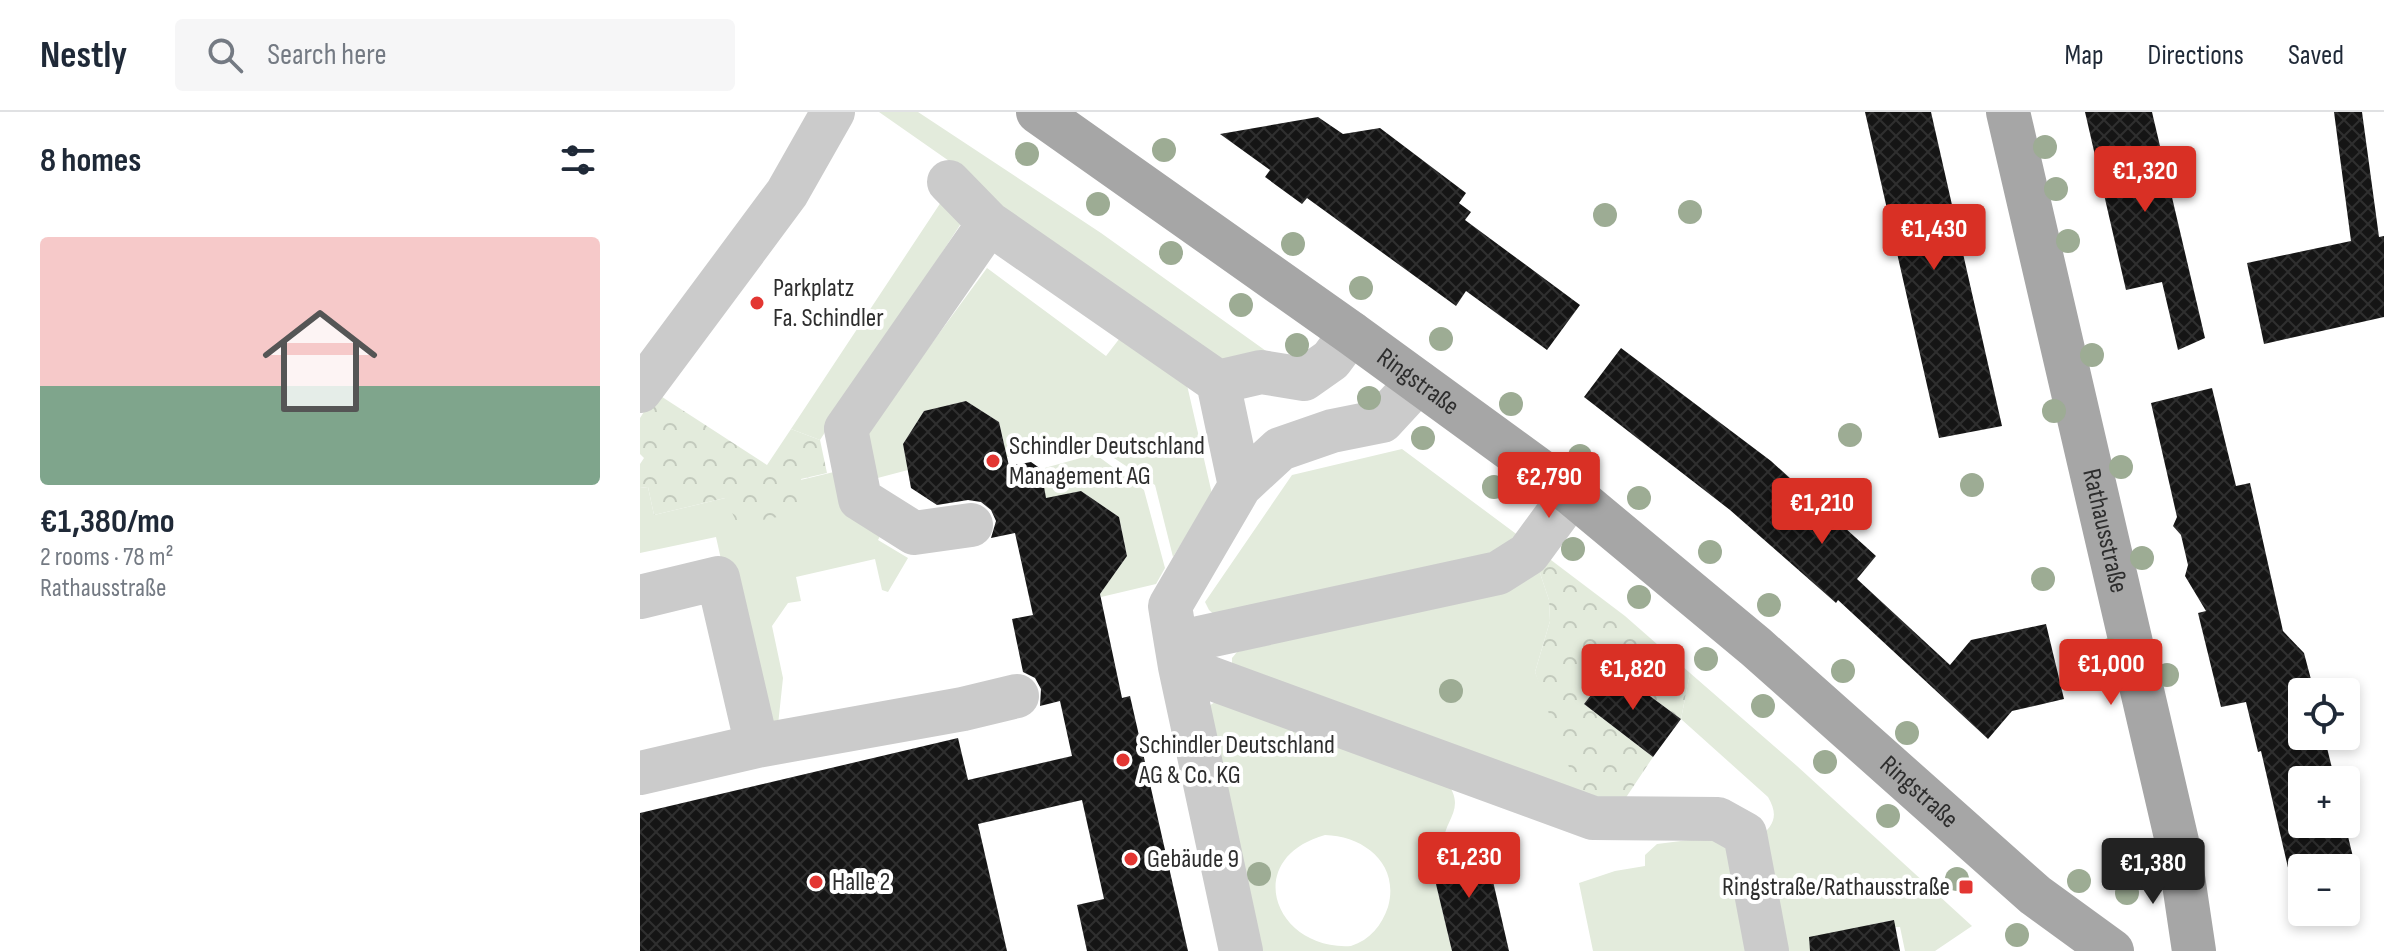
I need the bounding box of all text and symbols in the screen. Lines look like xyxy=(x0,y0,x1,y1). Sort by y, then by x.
search box xyxy=(175,19,735,91)
text: Nestly xyxy=(40,33,127,78)
icon: search xyxy=(203,33,247,77)
text: Search here xyxy=(267,37,386,73)
text: Map xyxy=(2065,39,2104,72)
text: Directions xyxy=(2148,39,2244,72)
text: Saved xyxy=(2288,39,2344,72)
icon: filters xyxy=(556,138,600,182)
text: 8 homes xyxy=(40,140,141,181)
pin: €1,320 xyxy=(2080,146,2210,214)
text: €1,320 xyxy=(2112,156,2178,187)
pin: €1,430 xyxy=(1869,204,1999,272)
text: €1,430 xyxy=(1901,214,1967,245)
place label: Parkplatz Fa. Schindler xyxy=(773,273,884,334)
icon: home xyxy=(248,289,392,433)
marker: Parkplatz Fa. Schindler xyxy=(748,294,766,312)
street label: Ringstraße xyxy=(1371,342,1465,422)
place label: Schindler Deutschland Management AG xyxy=(1009,431,1205,492)
marker: Schindler Deutschland Management AG xyxy=(984,452,1002,470)
pin: €2,790 xyxy=(1484,452,1614,520)
text: €2,790 xyxy=(1516,462,1582,493)
street label: Rathausstraße xyxy=(2076,466,2134,596)
pin: €1,210 xyxy=(1757,478,1887,546)
text: €1,210 xyxy=(1790,488,1854,519)
text: €1,380/mo xyxy=(40,501,175,542)
text: 2 rooms · 78 m² xyxy=(40,542,174,573)
text: Rathausstraße xyxy=(40,573,166,604)
pin: €1,000 xyxy=(2046,639,2176,707)
pin: €1,820 xyxy=(1568,644,1698,712)
text: €1,000 xyxy=(2077,649,2145,680)
text: €1,820 xyxy=(1600,654,1666,685)
map controls xyxy=(2288,678,2360,926)
button: locate xyxy=(2288,678,2360,750)
place label: Schindler Deutschland AG & Co. KG xyxy=(1138,730,1335,791)
street label: Ringstraße xyxy=(1874,749,1964,835)
marker: Schindler Deutschland AG & Co. KG xyxy=(1114,751,1132,769)
button: + xyxy=(2288,766,2360,838)
pin: €1,230 xyxy=(1404,832,1534,900)
pin: €1,380 xyxy=(2088,838,2218,906)
text: €1,230 xyxy=(1436,842,1502,873)
place label: Gebäude 9 xyxy=(1147,844,1239,875)
text: €1,380 xyxy=(2120,848,2186,879)
marker: Gebäude 9 xyxy=(1122,850,1140,868)
button: − xyxy=(2288,854,2360,926)
place label: Halle 2 xyxy=(832,867,890,898)
place label: Ringstraße/Rathausstraße xyxy=(1722,872,1950,903)
marker: Halle 2 xyxy=(807,873,825,891)
marker: Ringstraße/Rathausstraße xyxy=(1957,878,1975,896)

